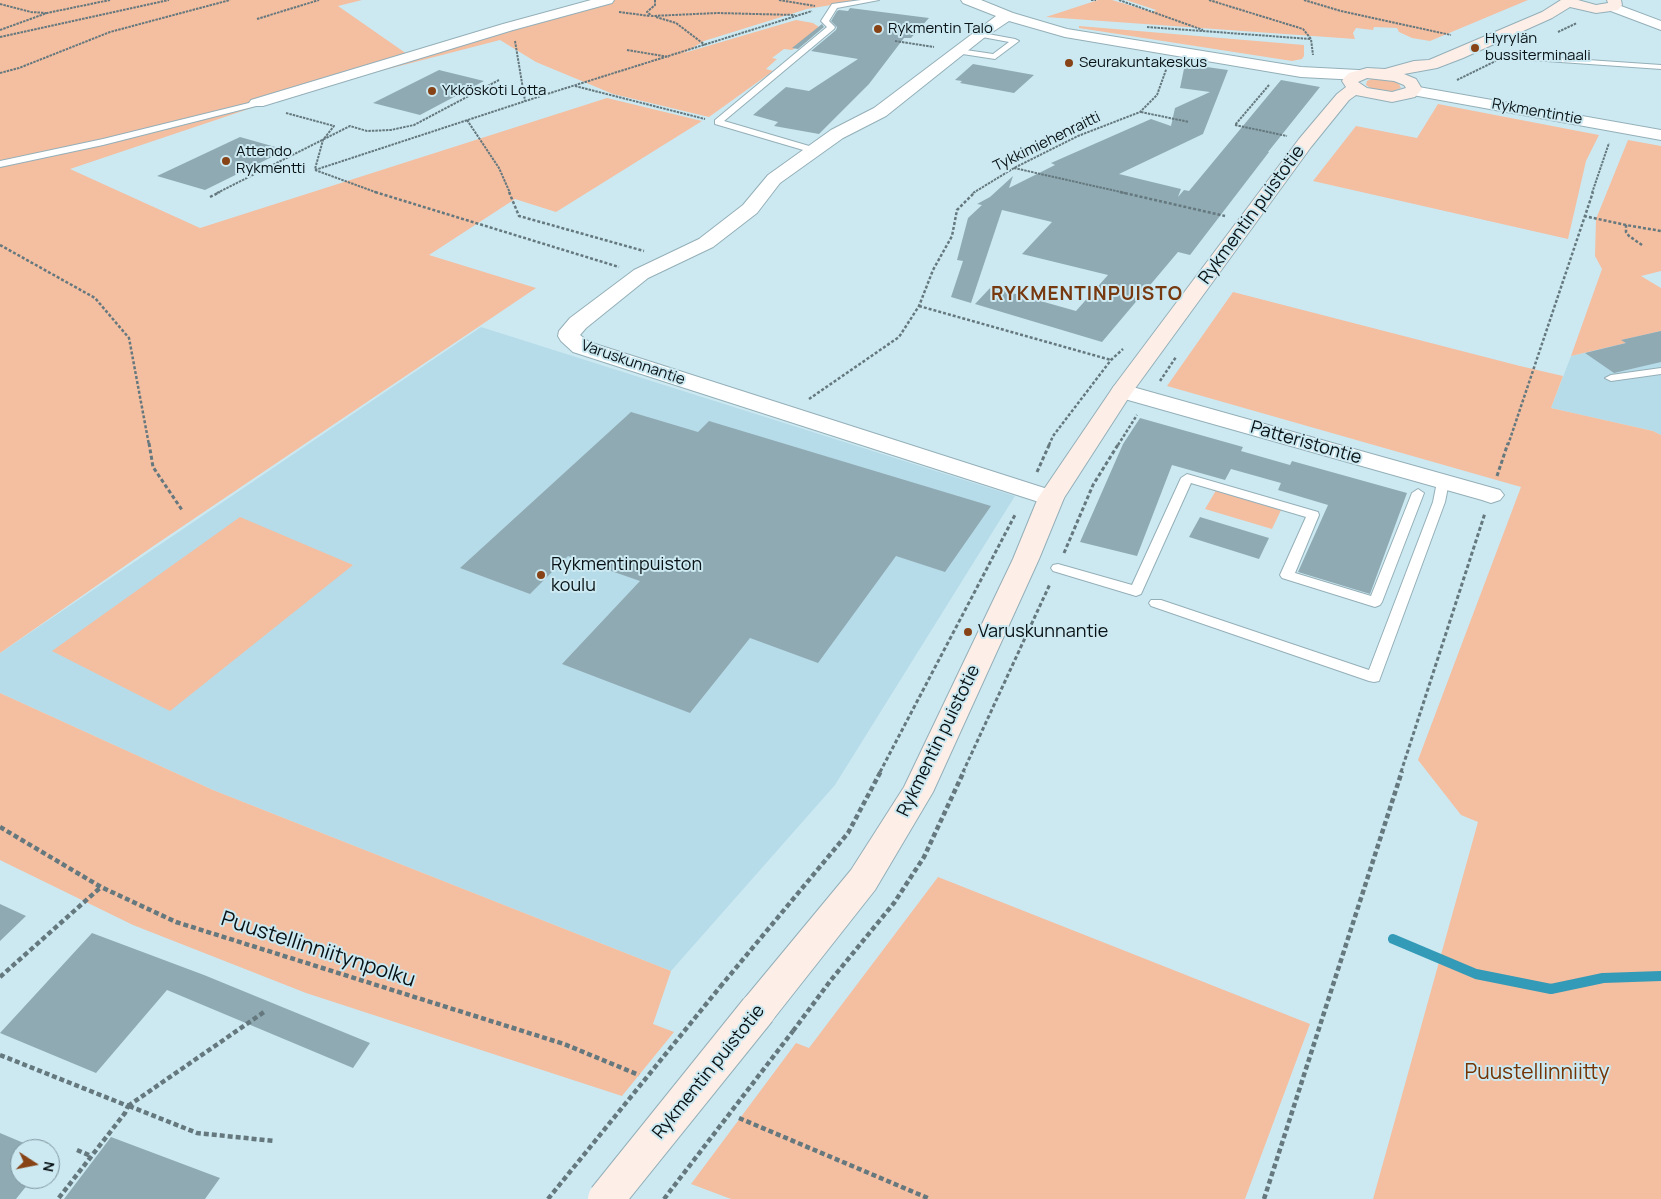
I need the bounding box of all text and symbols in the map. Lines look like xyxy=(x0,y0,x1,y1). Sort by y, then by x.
place label: Rykmentin Talo xyxy=(888,20,993,38)
marker: Rykmentin Talo xyxy=(872,23,884,35)
place label: Hyrylän bussiterminaali xyxy=(1485,30,1591,65)
marker: Hyrylän bussiterminaali xyxy=(1469,42,1481,54)
place label: Seurakuntakeskus xyxy=(1079,54,1207,72)
marker: Seurakuntakeskus xyxy=(1063,57,1075,69)
place label: Ykköskoti Lotta xyxy=(442,82,546,100)
marker: Ykköskoti Lotta xyxy=(426,85,438,97)
street label: Rykmentintie xyxy=(1490,95,1584,129)
street label: Tykkimiehenraitti xyxy=(990,108,1104,176)
street label: Rykmentin puistotie xyxy=(1194,141,1310,289)
place label: Attendo Rykmentti xyxy=(236,143,306,178)
marker: Attendo Rykmentti xyxy=(220,155,232,167)
district label: RYKMENTINPUISTO xyxy=(989,284,1185,306)
street label: Varuskunnantie xyxy=(579,337,687,389)
street label: Patteristontie xyxy=(1248,417,1364,469)
place label: Rykmentinpuiston koulu xyxy=(551,554,702,596)
marker: Rykmentinpuiston koulu xyxy=(535,569,547,581)
place label: Varuskunnantie xyxy=(978,621,1108,643)
marker: Varuskunnantie xyxy=(962,626,974,638)
street label: Rykmentin puistotie xyxy=(893,662,985,820)
street label: Puustellinniitynpolku xyxy=(218,907,418,993)
street label: Rykmentin puistotie xyxy=(648,1001,770,1143)
park label: Puustellinniitty xyxy=(1464,1060,1610,1086)
north arrow xyxy=(10,1139,60,1189)
text: N xyxy=(39,1160,60,1174)

